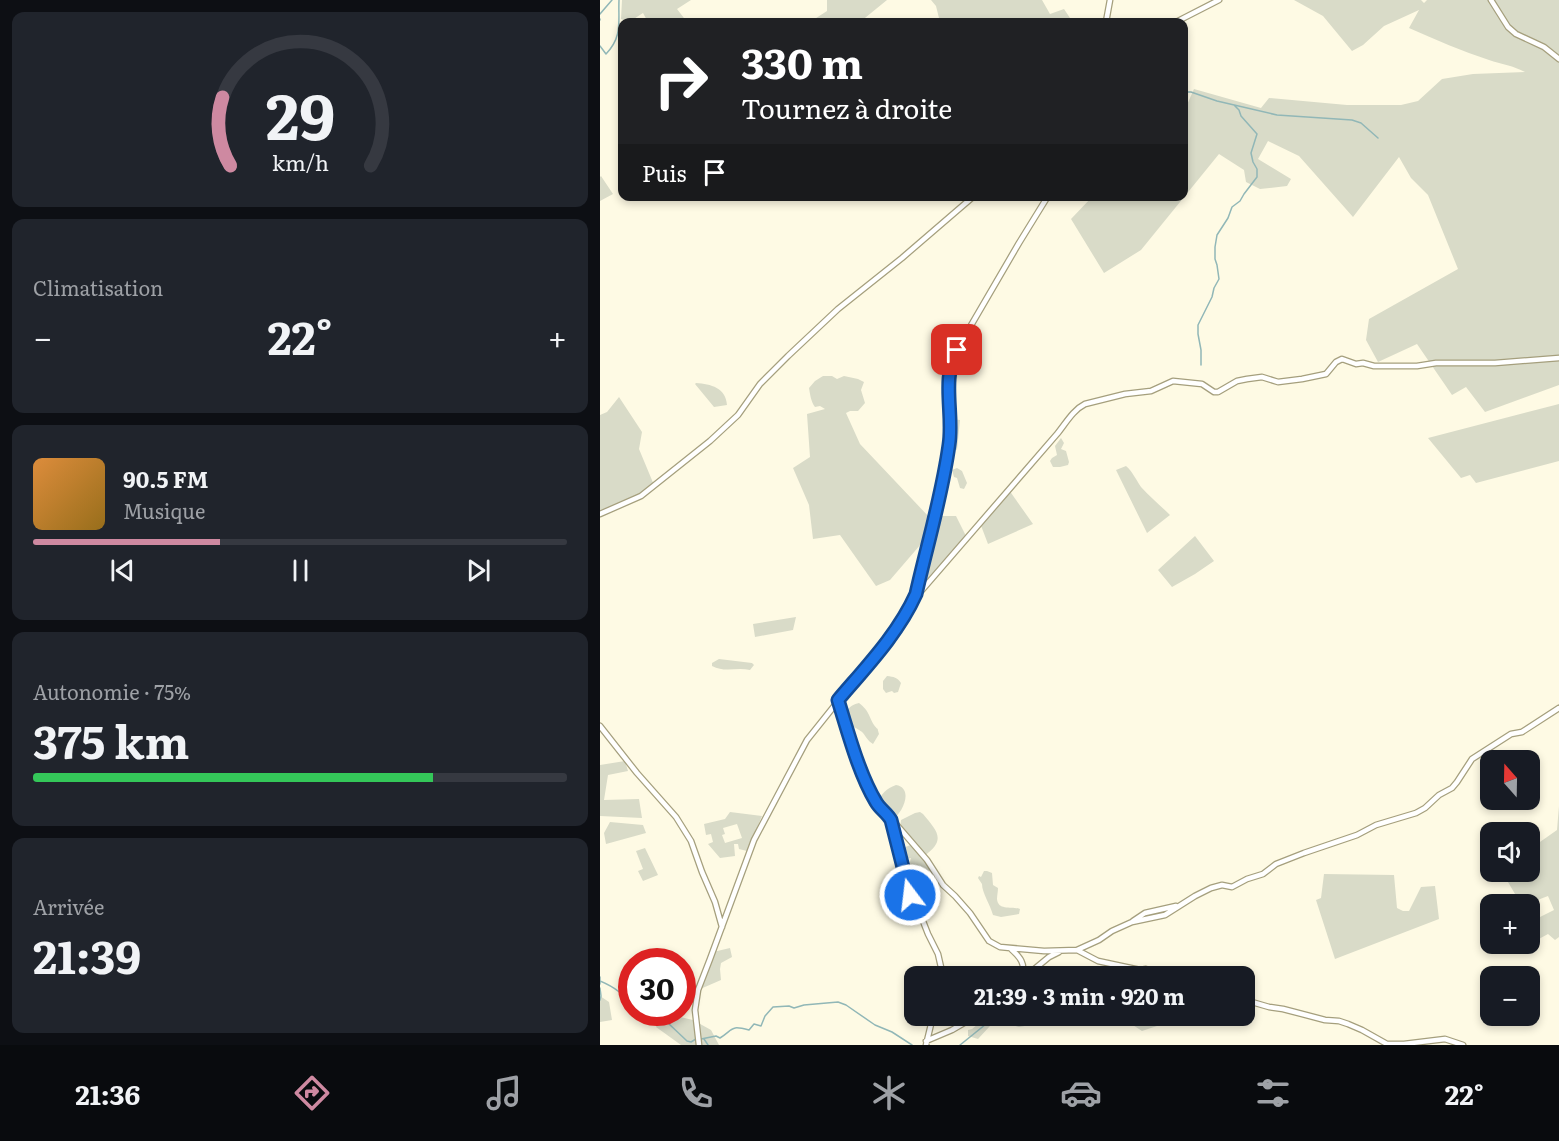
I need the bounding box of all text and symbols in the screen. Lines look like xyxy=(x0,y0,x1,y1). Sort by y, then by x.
text: 330 m xyxy=(741,30,863,92)
icon: right xyxy=(642,42,720,120)
text: 29 xyxy=(265,67,335,159)
text: Tournez à droite xyxy=(741,87,952,127)
text: km/h xyxy=(271,147,329,179)
text: Puis xyxy=(642,156,686,189)
icon: arrive xyxy=(698,156,731,189)
text: Climatisation xyxy=(33,272,163,302)
text: 22° xyxy=(267,302,333,369)
text: − xyxy=(33,311,52,360)
text: + xyxy=(548,311,567,360)
pin xyxy=(931,324,982,375)
icon: arrive xyxy=(940,333,973,366)
text: 90.5 FM xyxy=(123,462,208,495)
text: Musique xyxy=(123,495,205,525)
icon: previous xyxy=(106,554,139,587)
icon: pause xyxy=(284,554,317,587)
icon: next xyxy=(462,554,495,587)
text: Autonomie · 75% xyxy=(33,676,191,706)
text: 375 km xyxy=(33,706,189,773)
north arrow xyxy=(1480,750,1540,810)
map controls xyxy=(1480,750,1540,1026)
button: sound xyxy=(1480,822,1540,882)
position arrow xyxy=(878,863,942,927)
text: Arrivée xyxy=(33,891,104,921)
button: + xyxy=(1480,894,1540,954)
text: 21:39 xyxy=(33,921,141,988)
speed limit sign: 30 xyxy=(618,948,696,1026)
button: − xyxy=(1480,966,1540,1026)
text: 21:39 · 3 min · 920 m xyxy=(974,979,1185,1012)
icon: directions xyxy=(291,1072,333,1114)
icon: music xyxy=(483,1072,525,1114)
icon: phone xyxy=(675,1072,717,1114)
icon: climate xyxy=(868,1072,910,1114)
icon: car xyxy=(1060,1072,1102,1114)
icon: filters xyxy=(1252,1072,1294,1114)
text: 21:36 xyxy=(75,1073,140,1113)
text: 22° xyxy=(1445,1073,1484,1113)

